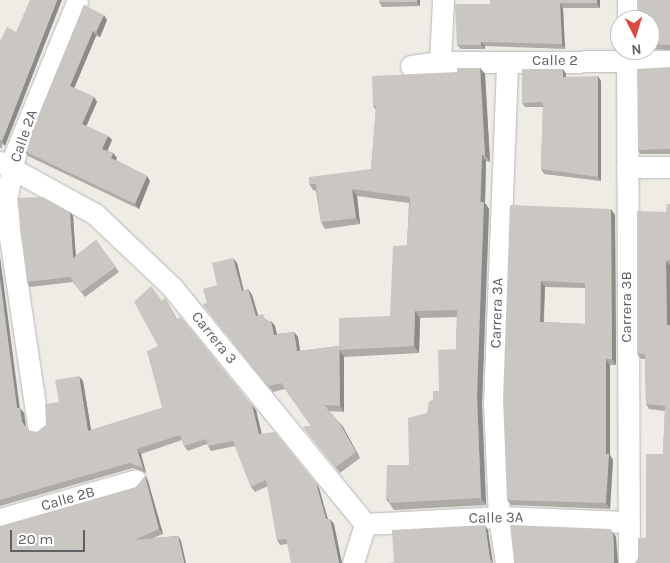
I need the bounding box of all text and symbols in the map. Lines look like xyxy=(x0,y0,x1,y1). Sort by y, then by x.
north arrow xyxy=(610,10,660,60)
text: N xyxy=(631,41,642,58)
street label: Calle 2 xyxy=(532,52,578,70)
street label: Calle 2A xyxy=(7,107,41,165)
street label: Carrera 3B xyxy=(618,271,636,343)
street label: Carrera 3A xyxy=(487,277,507,349)
street label: Carrera 3 xyxy=(187,308,241,368)
street label: Calle 2B xyxy=(39,483,97,515)
street label: Calle 3A xyxy=(469,509,523,527)
scale bar xyxy=(12,520,88,552)
text: 20 m xyxy=(18,530,53,548)

